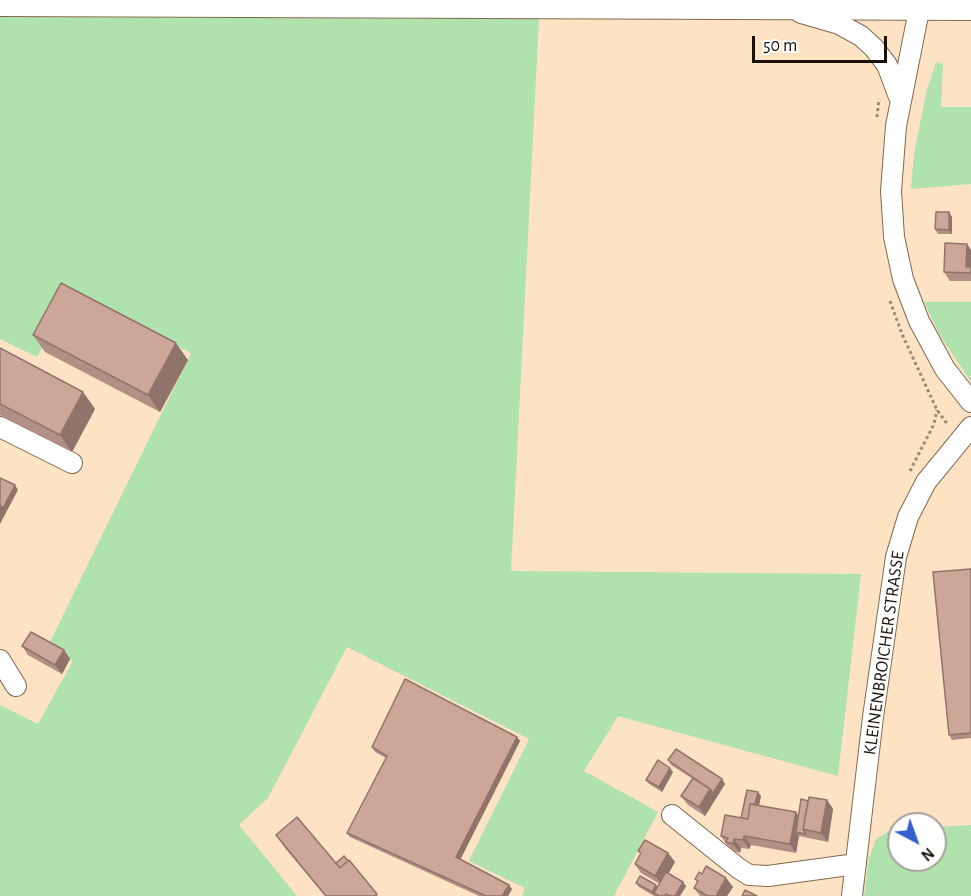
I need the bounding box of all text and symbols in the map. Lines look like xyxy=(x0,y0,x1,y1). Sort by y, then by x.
scale bar xyxy=(755,24,890,62)
text: 50 m xyxy=(763,37,797,55)
street label: KLEINENBROICHER STRASSE xyxy=(859,550,909,756)
north arrow xyxy=(887,812,947,872)
text: N xyxy=(918,844,937,864)

